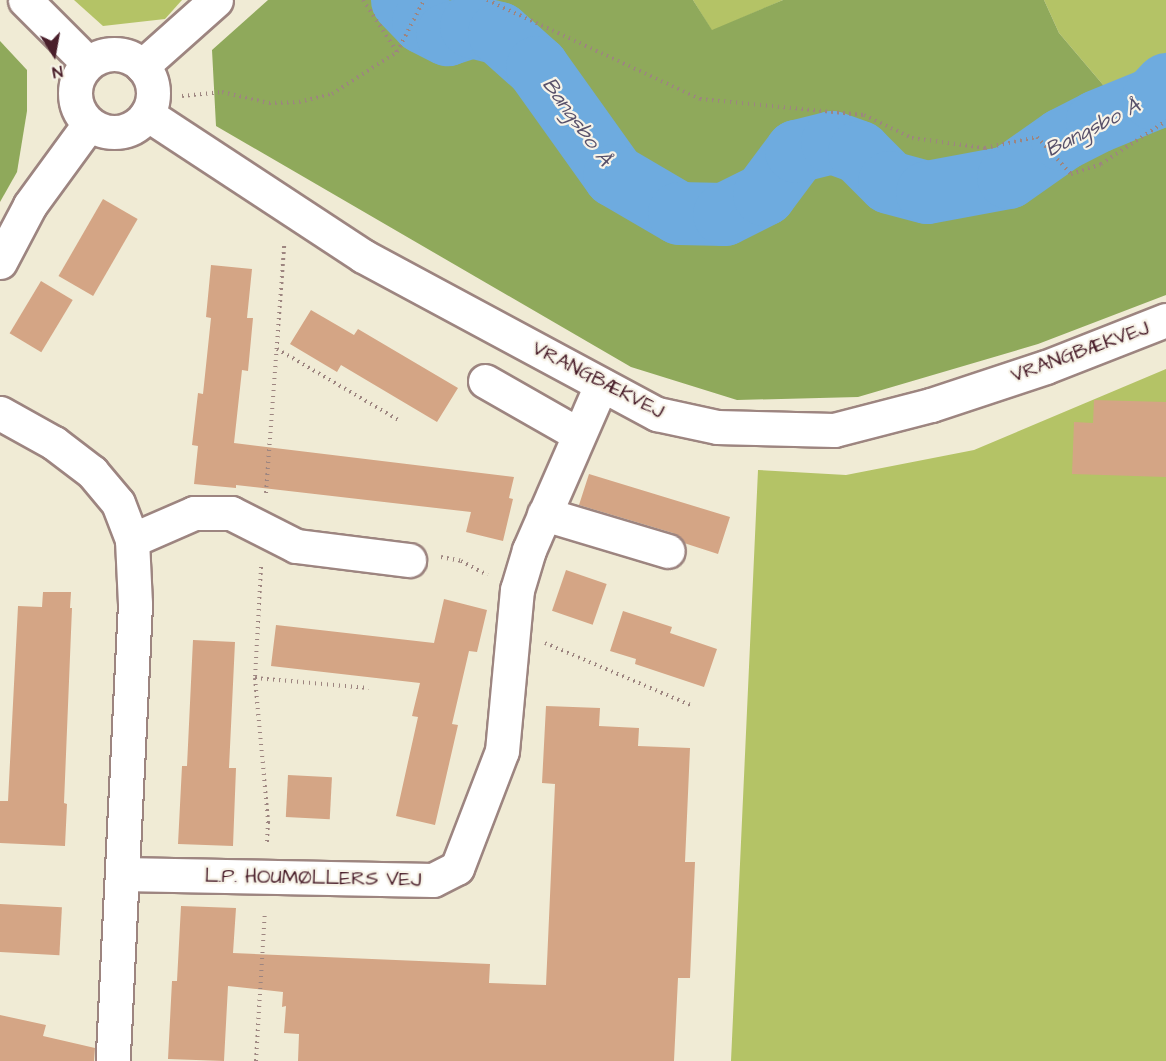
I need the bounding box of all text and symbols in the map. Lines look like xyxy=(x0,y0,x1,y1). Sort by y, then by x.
north arrow xyxy=(24,24,84,84)
text: N xyxy=(50,60,64,83)
water label: Bangsbo Å xyxy=(537,73,617,171)
water label: Bangsbo Å xyxy=(1041,93,1145,163)
street label: VRANGBÆKVEJ xyxy=(1008,316,1152,388)
street label: VRANGBÆKVEJ xyxy=(528,336,668,424)
street label: L.P. HOUMØLLERS VEJ xyxy=(205,864,421,892)

